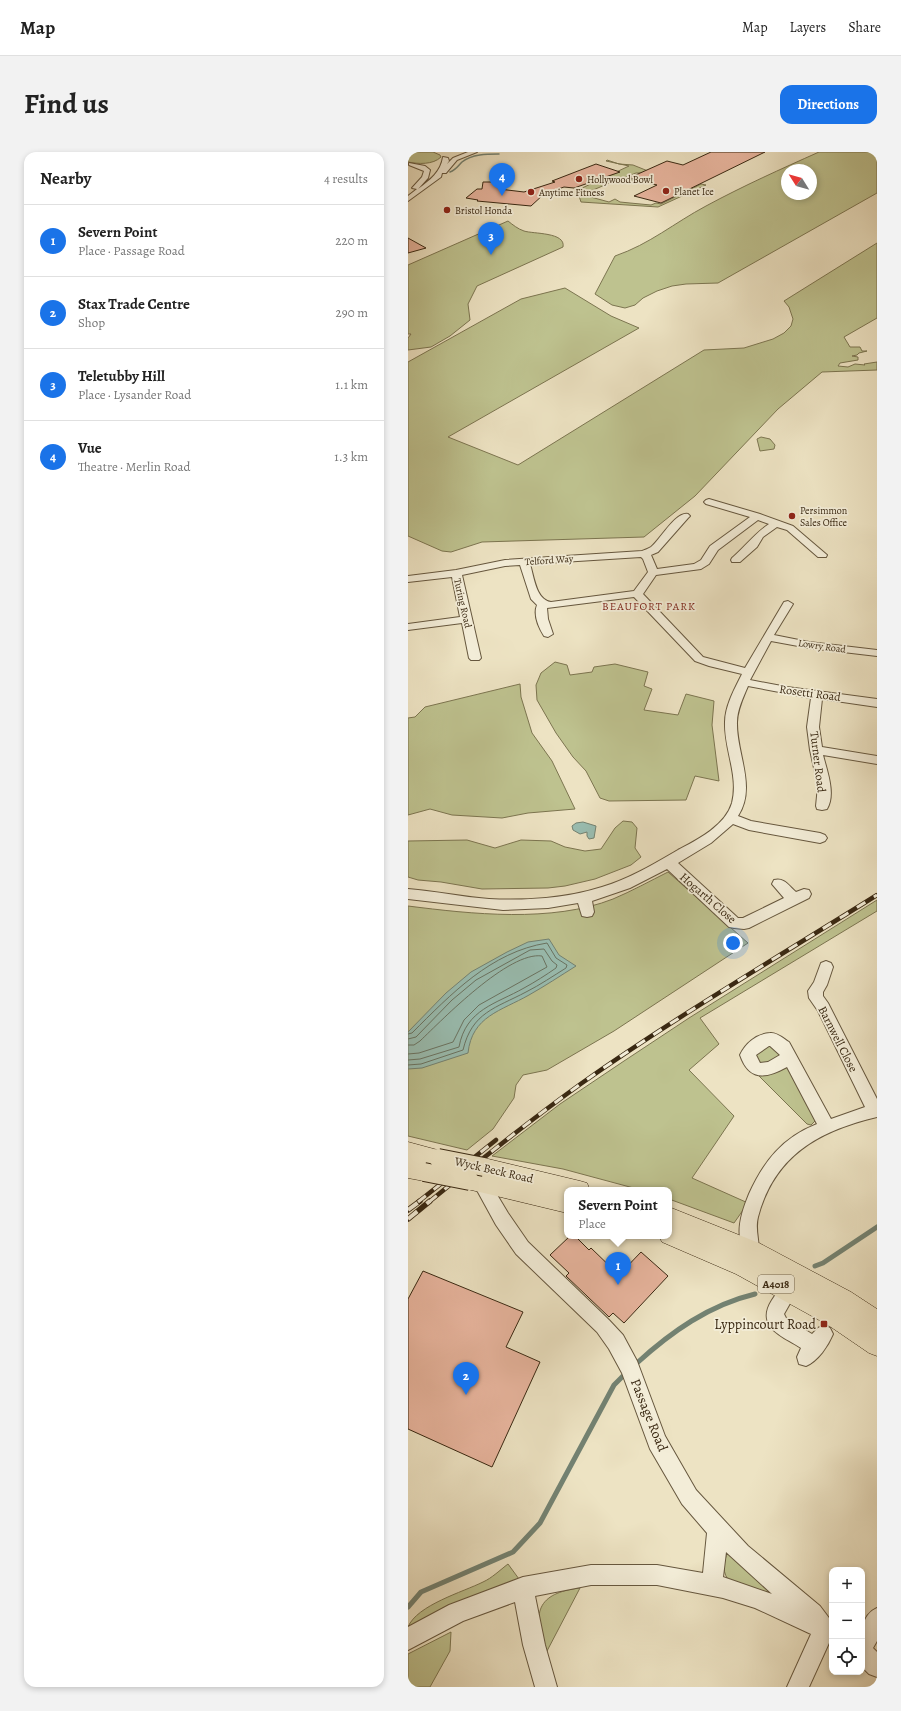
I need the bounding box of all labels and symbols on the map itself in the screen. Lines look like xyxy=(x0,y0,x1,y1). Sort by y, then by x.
pin: 4 xyxy=(489,163,515,196)
north arrow xyxy=(781,164,817,200)
place label: Hollywood Bowl xyxy=(587,173,654,186)
marker: Hollywood Bowl xyxy=(574,174,584,184)
place label: Planet Ice xyxy=(674,185,714,198)
place label: Anytime Fitness xyxy=(538,186,604,199)
marker: Planet Ice xyxy=(661,186,671,196)
marker: Anytime Fitness xyxy=(526,187,536,197)
place label: Bristol Honda xyxy=(455,204,512,217)
marker: Bristol Honda xyxy=(442,205,452,215)
pin: 3 xyxy=(478,222,504,255)
place label: Persimmon Sales Office xyxy=(800,504,848,529)
marker: Persimmon Sales Office xyxy=(787,511,797,521)
street label: Telford Way xyxy=(524,552,574,568)
street label: Turing Road xyxy=(451,577,475,630)
district label: BEAUFORT PARK xyxy=(602,599,696,614)
street label: Lowry Road xyxy=(797,636,847,656)
street label: Rosetti Road xyxy=(778,681,842,705)
street label: Turner Road xyxy=(806,731,830,794)
street label: Hogarth Close xyxy=(676,869,740,927)
your location xyxy=(723,933,743,953)
street label: Barnwell Close xyxy=(814,1003,862,1075)
street label: Wyck Beck Road xyxy=(452,1153,535,1187)
pin: 1 xyxy=(605,1252,631,1285)
road number: A4018 xyxy=(758,1275,794,1293)
place label: Lyppincourt Road xyxy=(714,1315,816,1334)
marker: Lyppincourt Road xyxy=(819,1319,829,1329)
pin: 2 xyxy=(453,1362,479,1395)
street label: Passage Road xyxy=(626,1376,672,1455)

